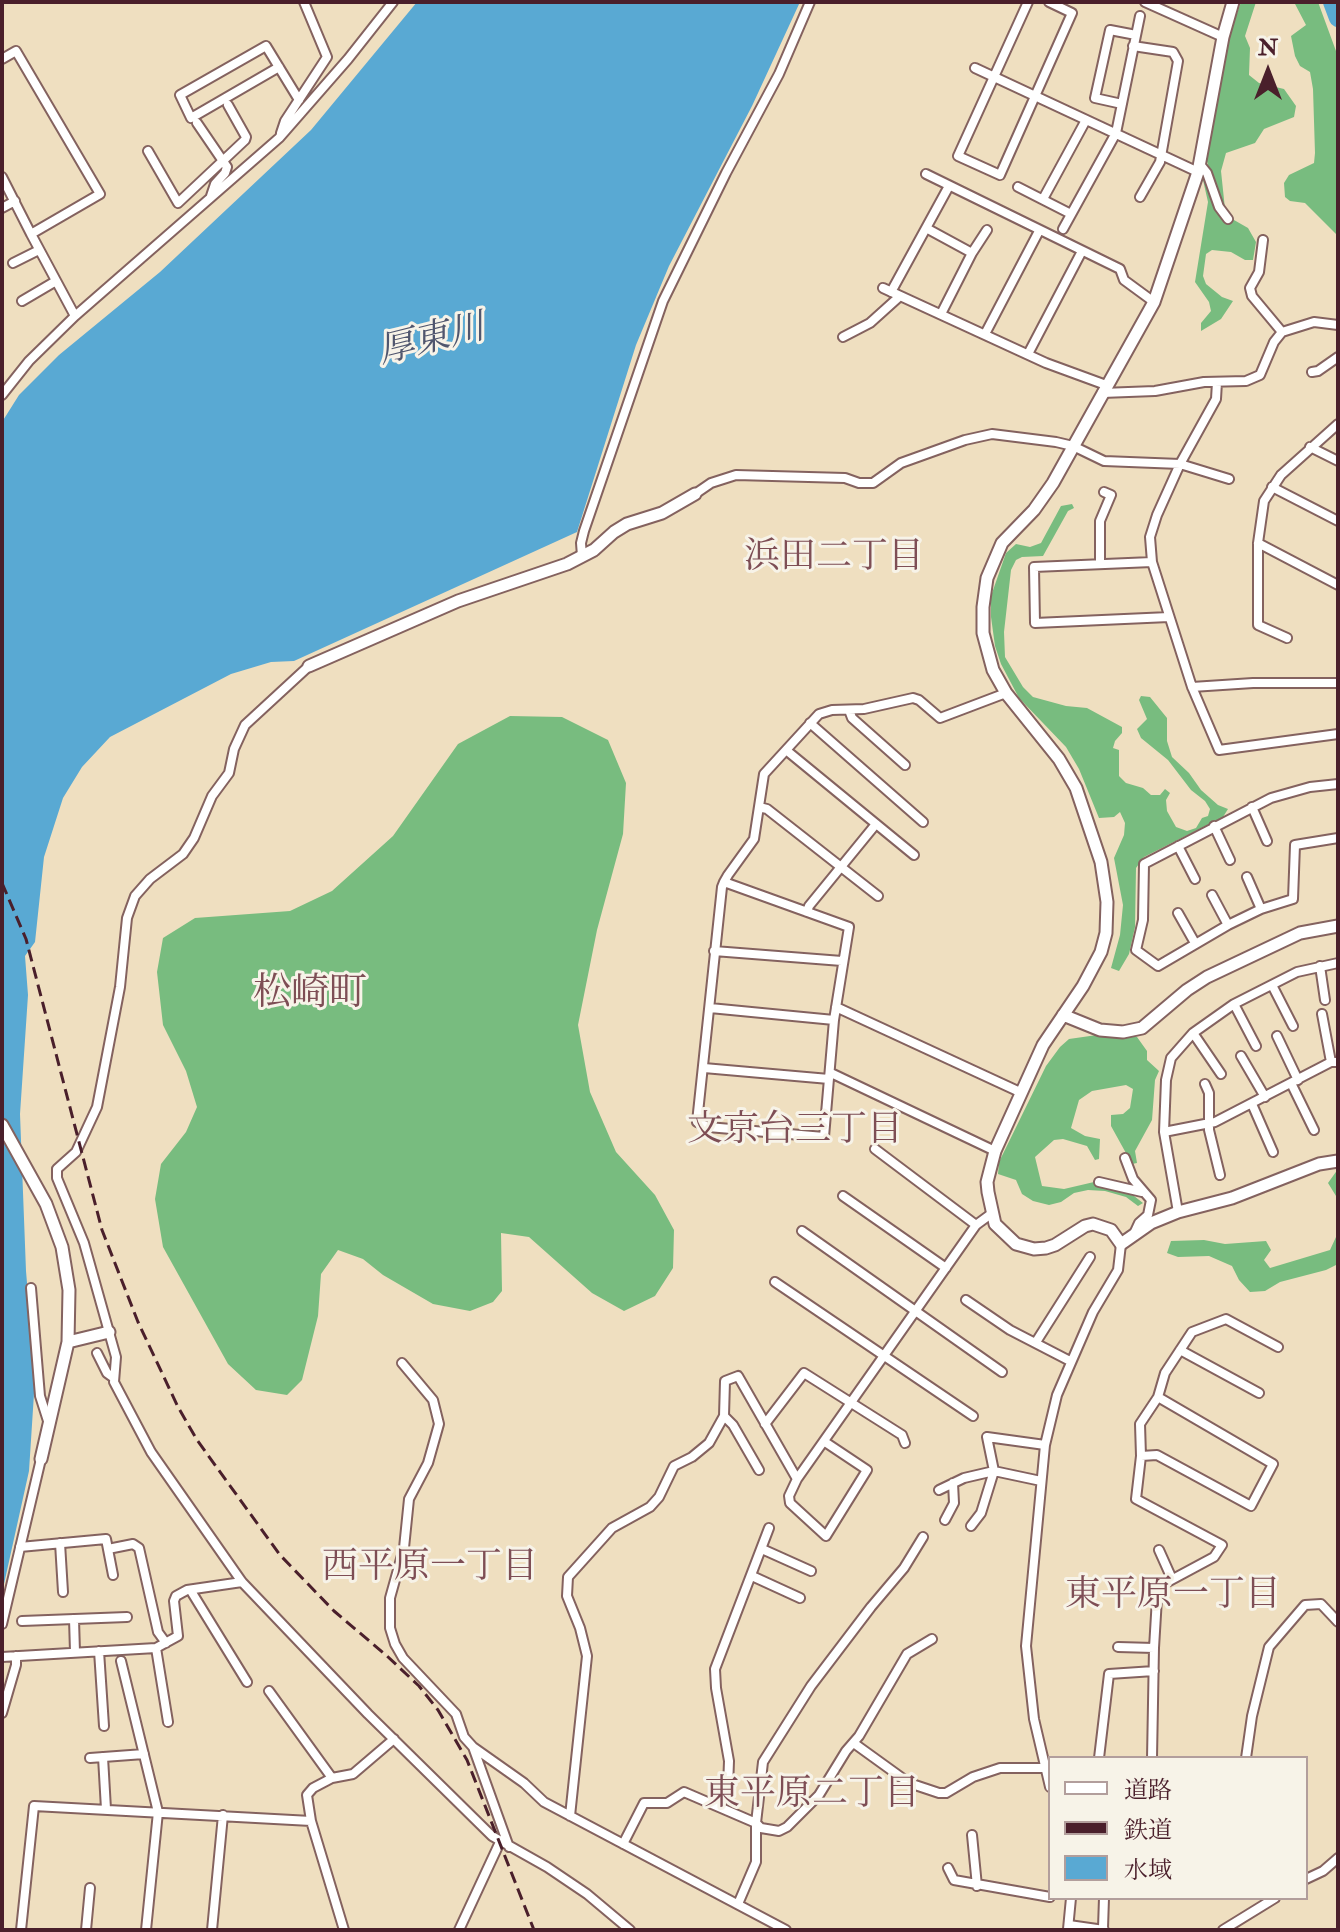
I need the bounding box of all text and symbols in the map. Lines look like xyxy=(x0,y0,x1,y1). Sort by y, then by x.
north arrow xyxy=(1228,32,1308,112)
text: N xyxy=(1258,34,1278,62)
water label: 厚東川 xyxy=(374,308,490,376)
district label: 浜田二丁目 xyxy=(744,537,924,581)
district label: 松崎町 xyxy=(253,973,367,1019)
district label: 文京台三丁目 xyxy=(687,1110,903,1154)
district label: 西平原一丁目 xyxy=(322,1547,538,1591)
district label: 東平原一丁目 xyxy=(1065,1575,1281,1619)
legend xyxy=(1048,1756,1308,1900)
district label: 東平原二丁目 xyxy=(704,1774,920,1818)
text: 道路 xyxy=(1124,1775,1172,1806)
text: 鉄道 xyxy=(1124,1815,1172,1846)
text: 水域 xyxy=(1124,1855,1172,1886)

